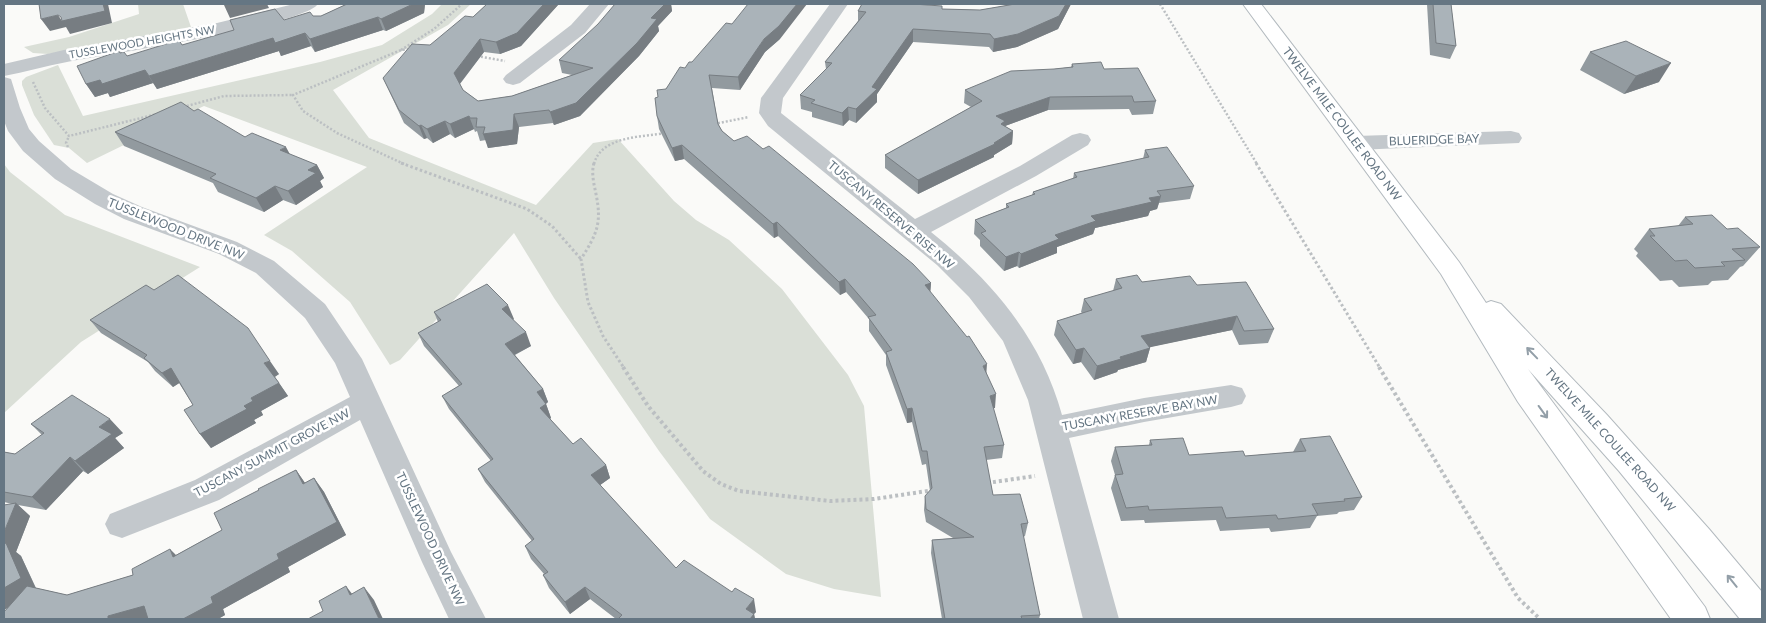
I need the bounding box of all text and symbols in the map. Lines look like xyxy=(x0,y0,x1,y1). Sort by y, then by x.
street label: TUSSLEWOOD HEIGHTS NW xyxy=(68,22,216,61)
street label: TWELVE MILE COULEE ROAD NW xyxy=(1280,44,1405,204)
street label: BLUERIDGE BAY xyxy=(1388,130,1480,149)
street label: TUSCANY RESERVE RISE NW xyxy=(825,157,958,272)
street label: TUSSLEWOOD DRIVE NW xyxy=(106,194,247,263)
one-way arrow xyxy=(1526,347,1538,360)
street label: TWELVE MILE COULEE ROAD NW xyxy=(1542,365,1679,515)
street label: TUSCANY RESERVE BAY NW xyxy=(1061,391,1219,434)
street label: TUSCANY SUMMIT GROVE NW xyxy=(191,405,353,500)
one-way arrow xyxy=(1538,405,1548,419)
street label: TUSSLEWOOD DRIVE NW xyxy=(393,470,468,608)
one-way arrow xyxy=(1726,574,1737,587)

